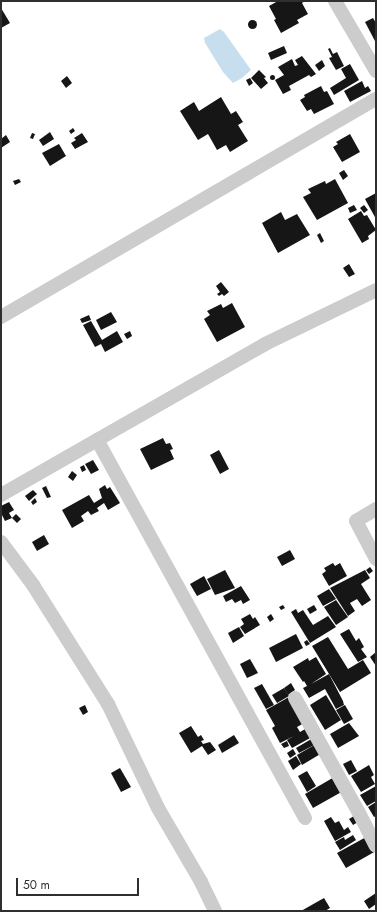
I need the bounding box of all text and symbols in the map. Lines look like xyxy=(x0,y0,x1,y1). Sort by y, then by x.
scale bar xyxy=(18,870,141,896)
text: 50 m xyxy=(23,876,50,894)

